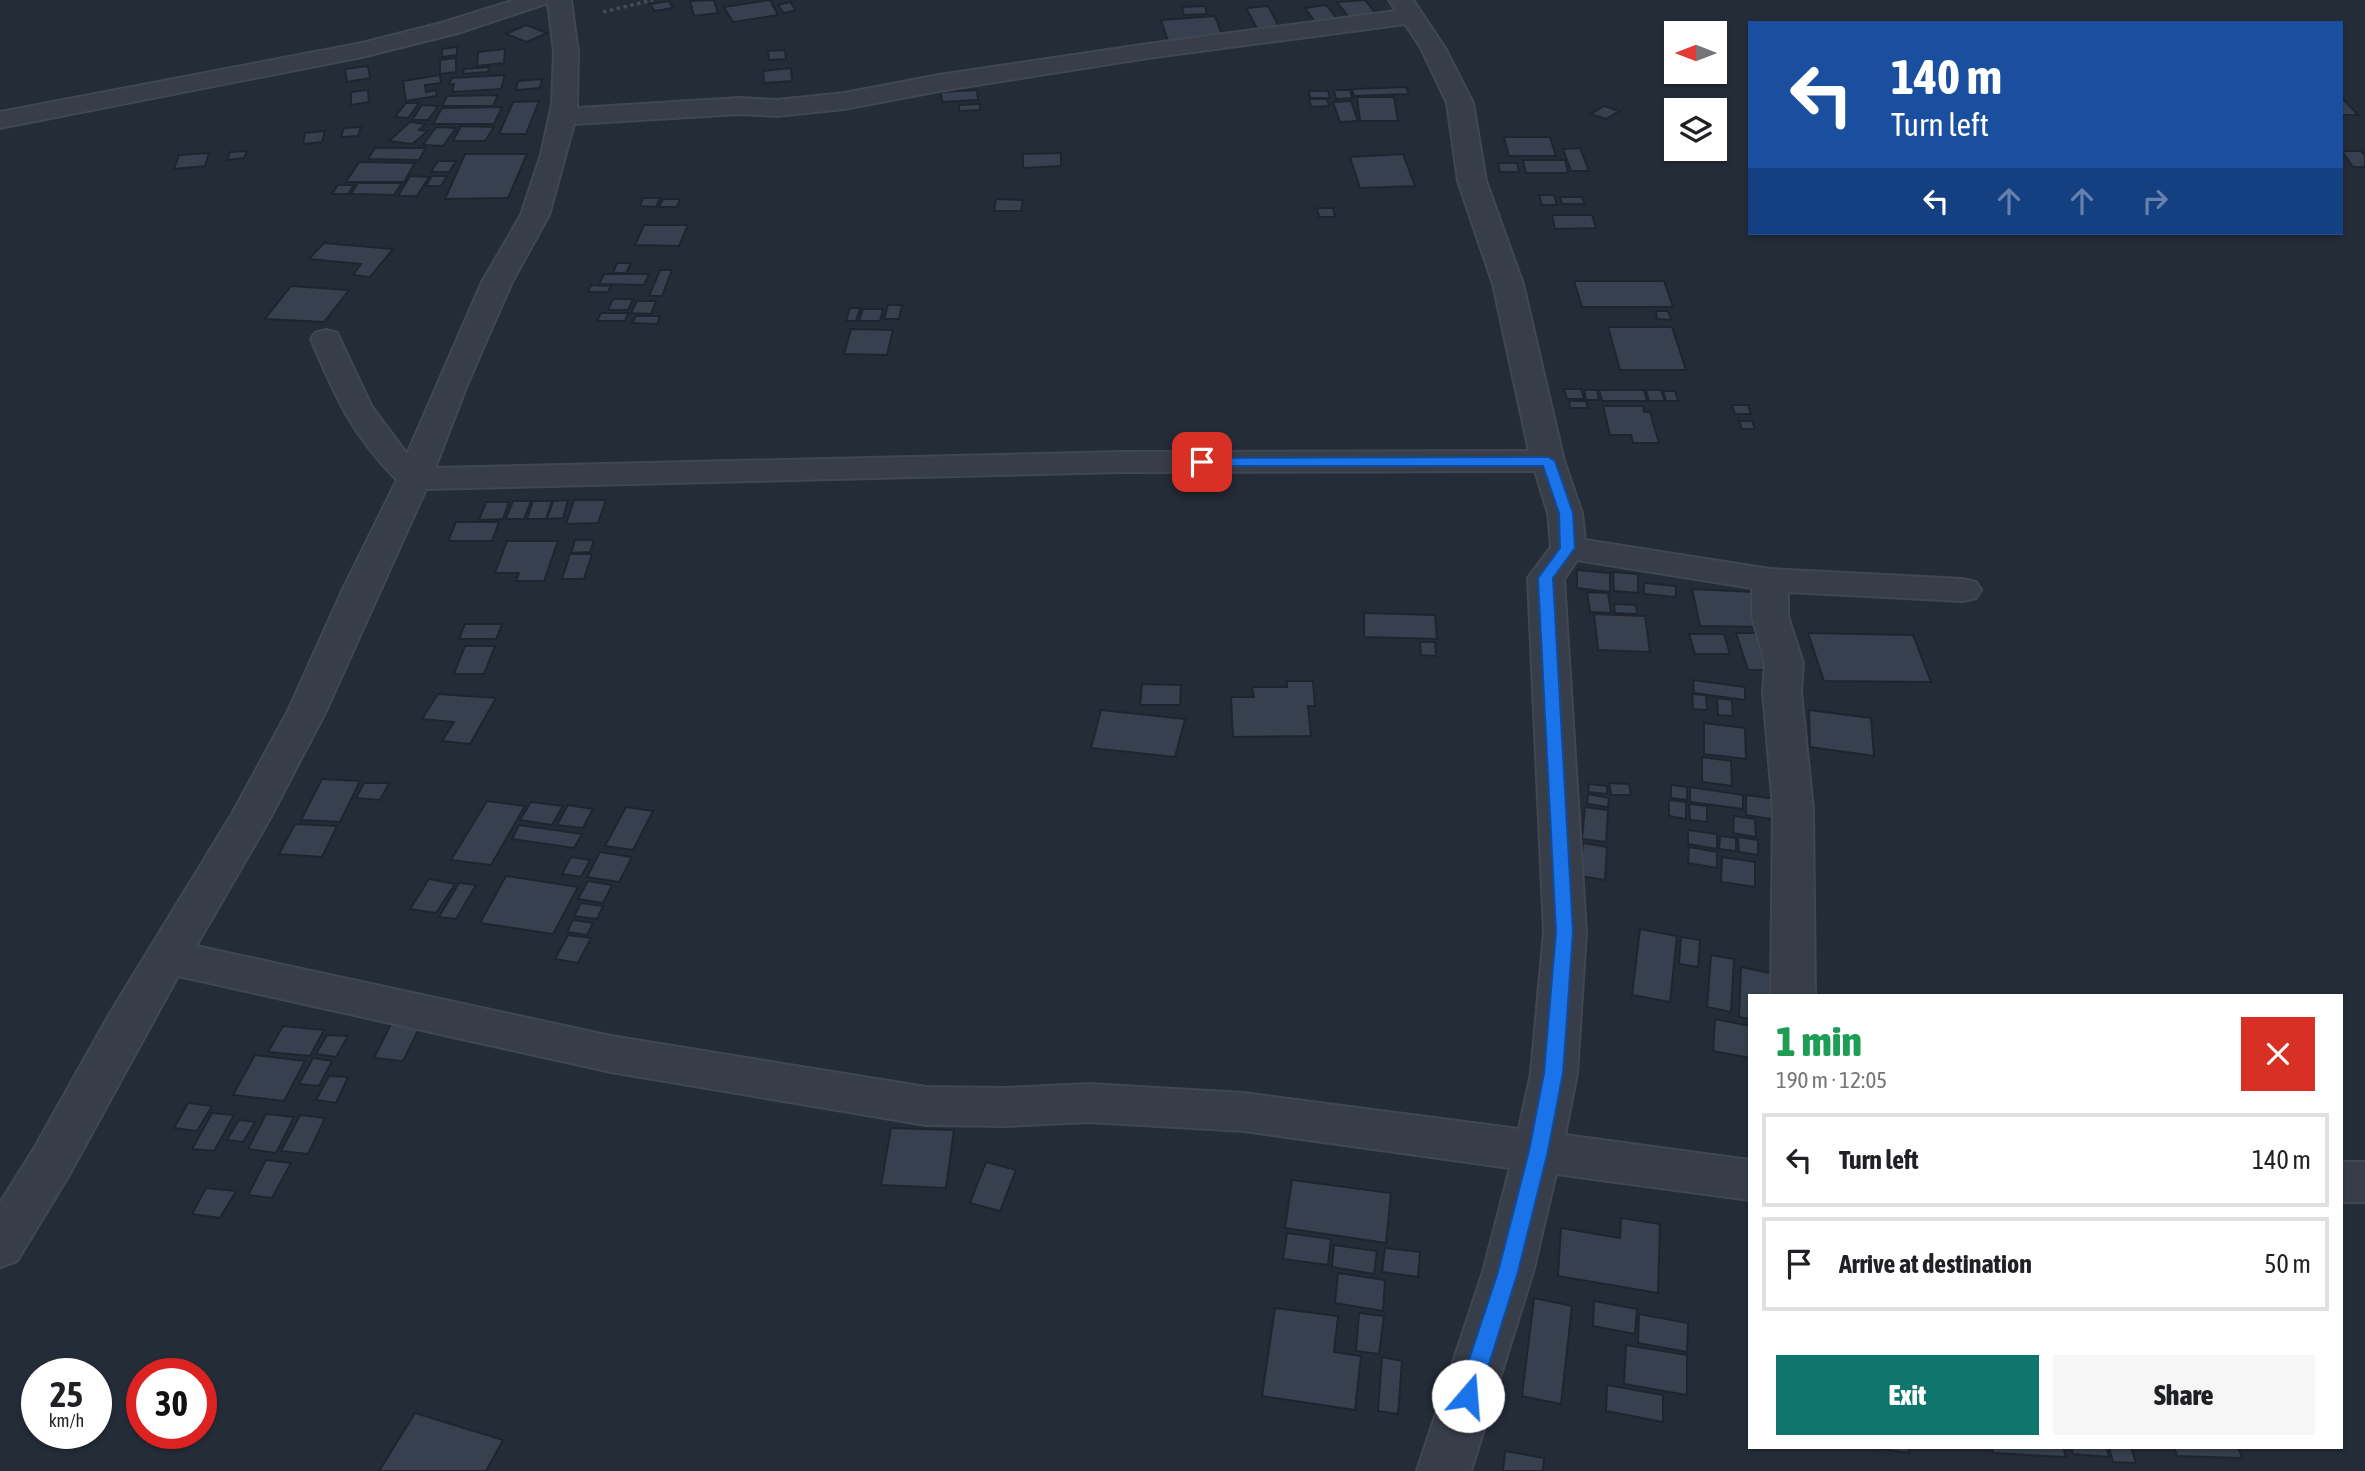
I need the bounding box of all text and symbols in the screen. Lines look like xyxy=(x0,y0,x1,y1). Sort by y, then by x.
north arrow xyxy=(1664,21,1727,84)
map controls xyxy=(1664,21,1727,161)
text: 140 m xyxy=(1891,48,2002,104)
icon: left xyxy=(1776,49,1867,140)
button: layers xyxy=(1664,98,1727,161)
text: Turn left xyxy=(1891,106,1989,143)
icon: left xyxy=(1917,182,1955,220)
icon: ahead xyxy=(1990,182,2028,220)
icon: ahead xyxy=(2063,182,2101,220)
icon: right xyxy=(2136,182,2174,220)
pin xyxy=(1172,432,1232,492)
icon: arrive xyxy=(1183,443,1221,481)
text: 1 min xyxy=(1776,1017,1862,1065)
button: close xyxy=(2241,1017,2315,1091)
text: 190 m · 12:05 xyxy=(1776,1067,1887,1093)
icon: left xyxy=(1780,1141,1818,1179)
text: Turn left xyxy=(1839,1145,1919,1175)
text: 140 m xyxy=(2252,1145,2311,1175)
icon: arrive xyxy=(1780,1245,1818,1283)
text: Arrive at destination xyxy=(1839,1249,2032,1279)
text: 50 m xyxy=(2264,1249,2311,1279)
button: Exit xyxy=(1776,1355,2039,1435)
button: Share xyxy=(2053,1355,2315,1435)
speed limit sign: 30 xyxy=(126,1358,217,1449)
position arrow xyxy=(1431,1359,1505,1433)
text: 25 xyxy=(50,1374,83,1414)
text: km/h xyxy=(49,1410,84,1431)

